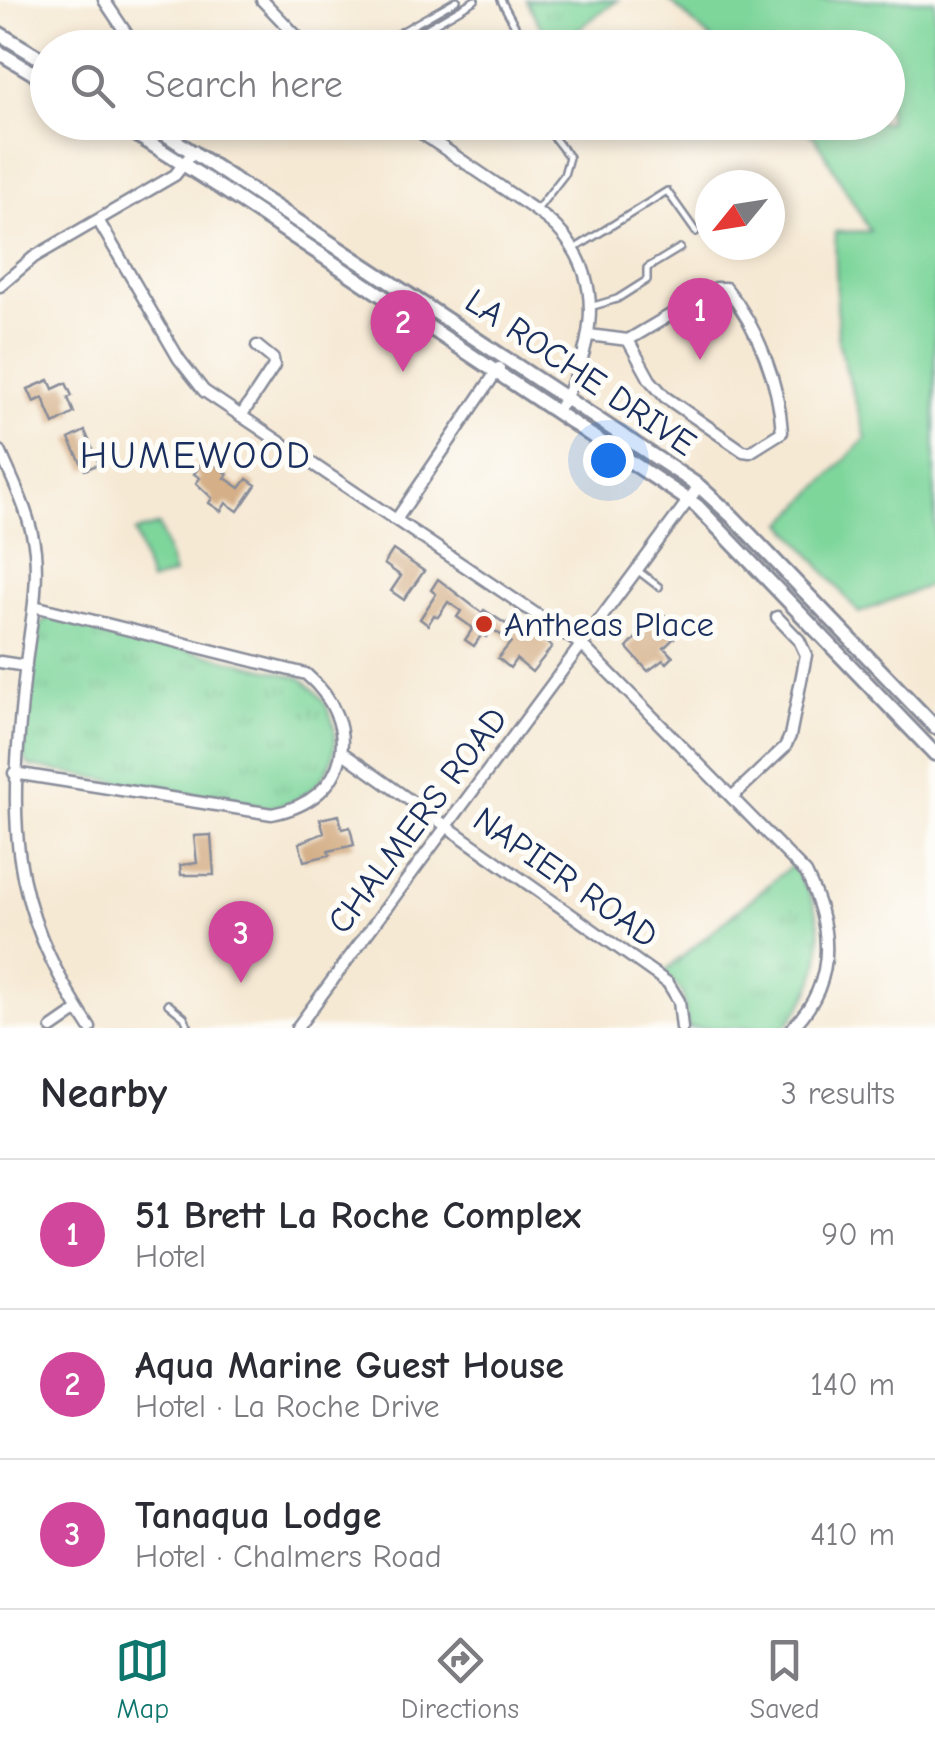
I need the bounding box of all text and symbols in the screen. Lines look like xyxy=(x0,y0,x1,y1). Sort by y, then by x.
search box xyxy=(30,30,905,140)
icon: search xyxy=(65,58,120,113)
text: Search here xyxy=(145,63,343,107)
north arrow xyxy=(695,170,785,260)
pin: 1 xyxy=(668,278,732,360)
street label: LA ROCHE DRIVE xyxy=(458,280,704,465)
pin: 2 xyxy=(370,290,436,372)
district label: HUMEWOOD xyxy=(80,434,312,478)
your location xyxy=(583,435,634,486)
place label: Antheas Place xyxy=(504,604,714,645)
marker: Antheas Place xyxy=(473,613,495,635)
street label: CHALMERS ROAD xyxy=(319,699,516,942)
street label: NAPIER ROAD xyxy=(465,799,666,956)
pin: 3 xyxy=(208,900,274,983)
text: Nearby xyxy=(40,1069,167,1118)
text: 3 results xyxy=(781,1075,895,1112)
text: 51 Brett La Roche Complex xyxy=(135,1194,581,1238)
text: 1 xyxy=(66,1216,79,1253)
text: 90 m xyxy=(821,1216,895,1253)
text: Hotel xyxy=(135,1238,206,1275)
text: Aqua Marine Guest House xyxy=(135,1344,564,1388)
text: 2 xyxy=(65,1366,80,1403)
text: 140 m xyxy=(810,1366,895,1403)
text: Hotel · La Roche Drive xyxy=(135,1388,439,1425)
text: Tanaqua Lodge xyxy=(135,1494,382,1538)
text: 3 xyxy=(65,1516,80,1553)
text: 410 m xyxy=(810,1516,895,1553)
text: Hotel · Chalmers Road xyxy=(135,1538,442,1575)
tab: Map xyxy=(115,1633,170,1725)
tab: Directions xyxy=(401,1633,519,1725)
tab: Saved xyxy=(750,1633,820,1725)

